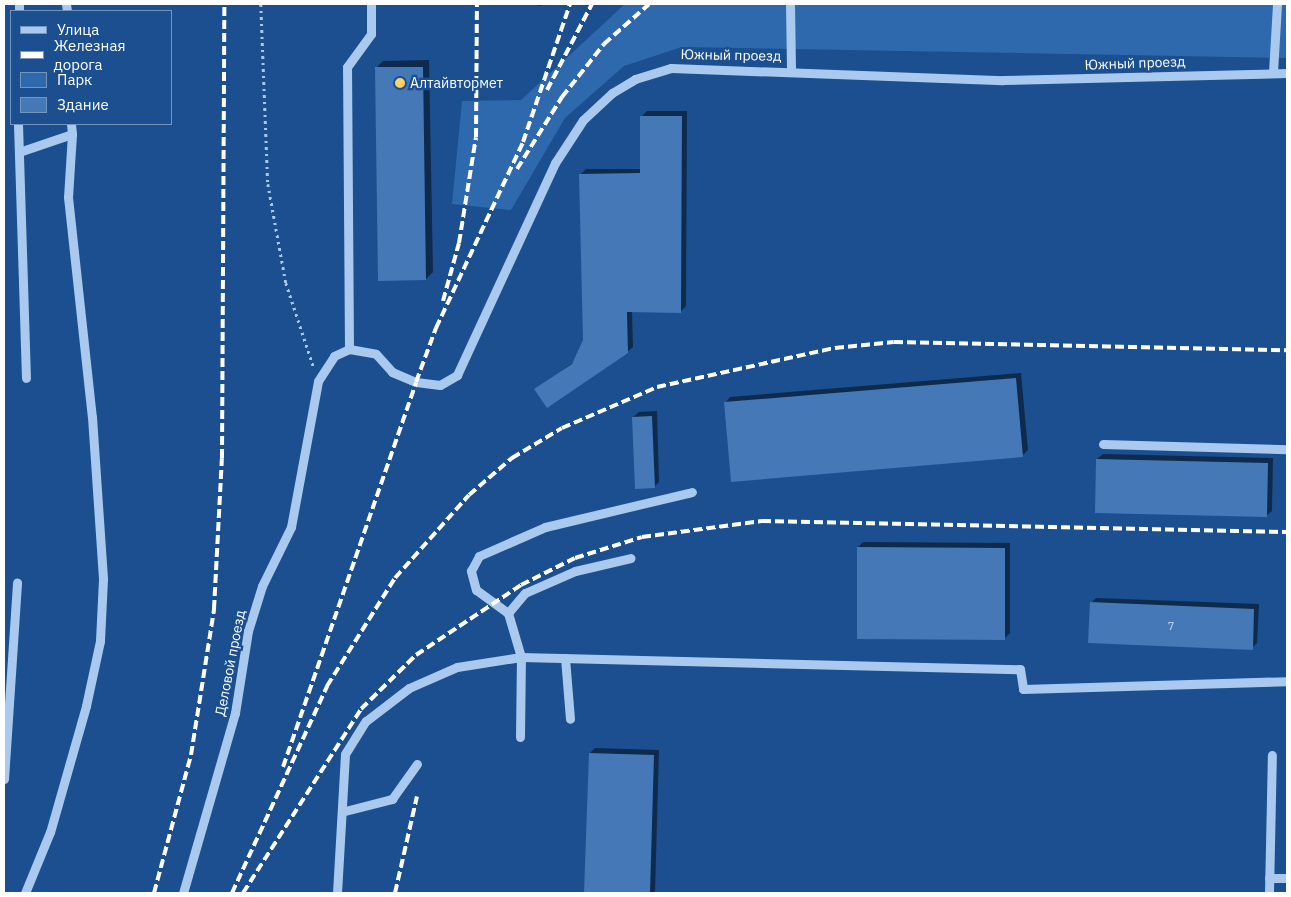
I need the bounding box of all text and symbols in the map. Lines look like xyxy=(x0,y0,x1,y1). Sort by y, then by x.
legend xyxy=(10,10,172,125)
text: Улица xyxy=(57,20,99,39)
text: Железная дорога xyxy=(54,36,125,74)
street label: Южный проезд xyxy=(680,46,782,64)
street label: Южный проезд xyxy=(1084,53,1186,73)
text: Парк xyxy=(57,70,92,89)
place label: Алтайвтормет xyxy=(410,75,503,91)
marker: Алтайвтормет xyxy=(394,77,406,89)
text: Здание xyxy=(57,95,109,114)
street label: Деловой проезд xyxy=(211,609,249,717)
house number: 7 xyxy=(1168,619,1174,633)

